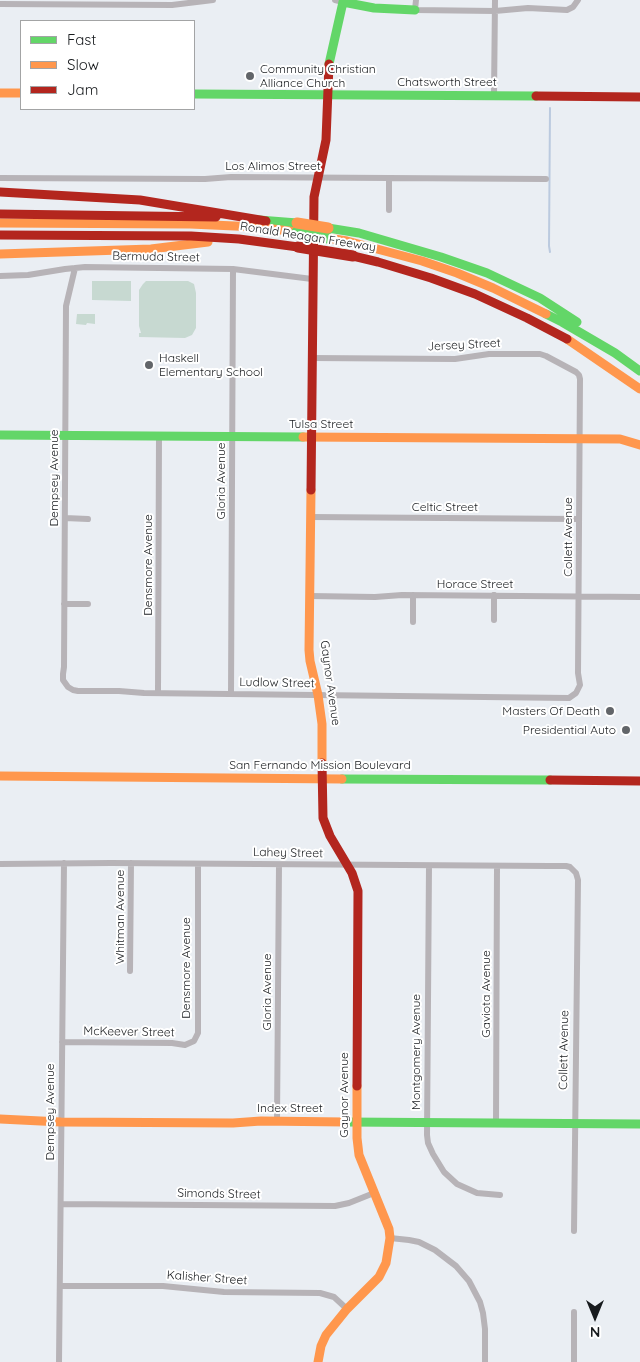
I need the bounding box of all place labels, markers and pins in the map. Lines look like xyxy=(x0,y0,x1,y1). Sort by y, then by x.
place label: Community Christian Alliance Church xyxy=(260,62,376,90)
marker: Community Christian Alliance Church xyxy=(244,70,256,82)
place label: Haskell Elementary School xyxy=(159,351,263,379)
marker: Haskell Elementary School xyxy=(143,359,155,371)
place label: Masters Of Death xyxy=(502,704,600,718)
marker: Masters Of Death xyxy=(604,705,616,717)
place label: Presidential Auto xyxy=(523,723,616,737)
marker: Presidential Auto xyxy=(620,724,632,736)

